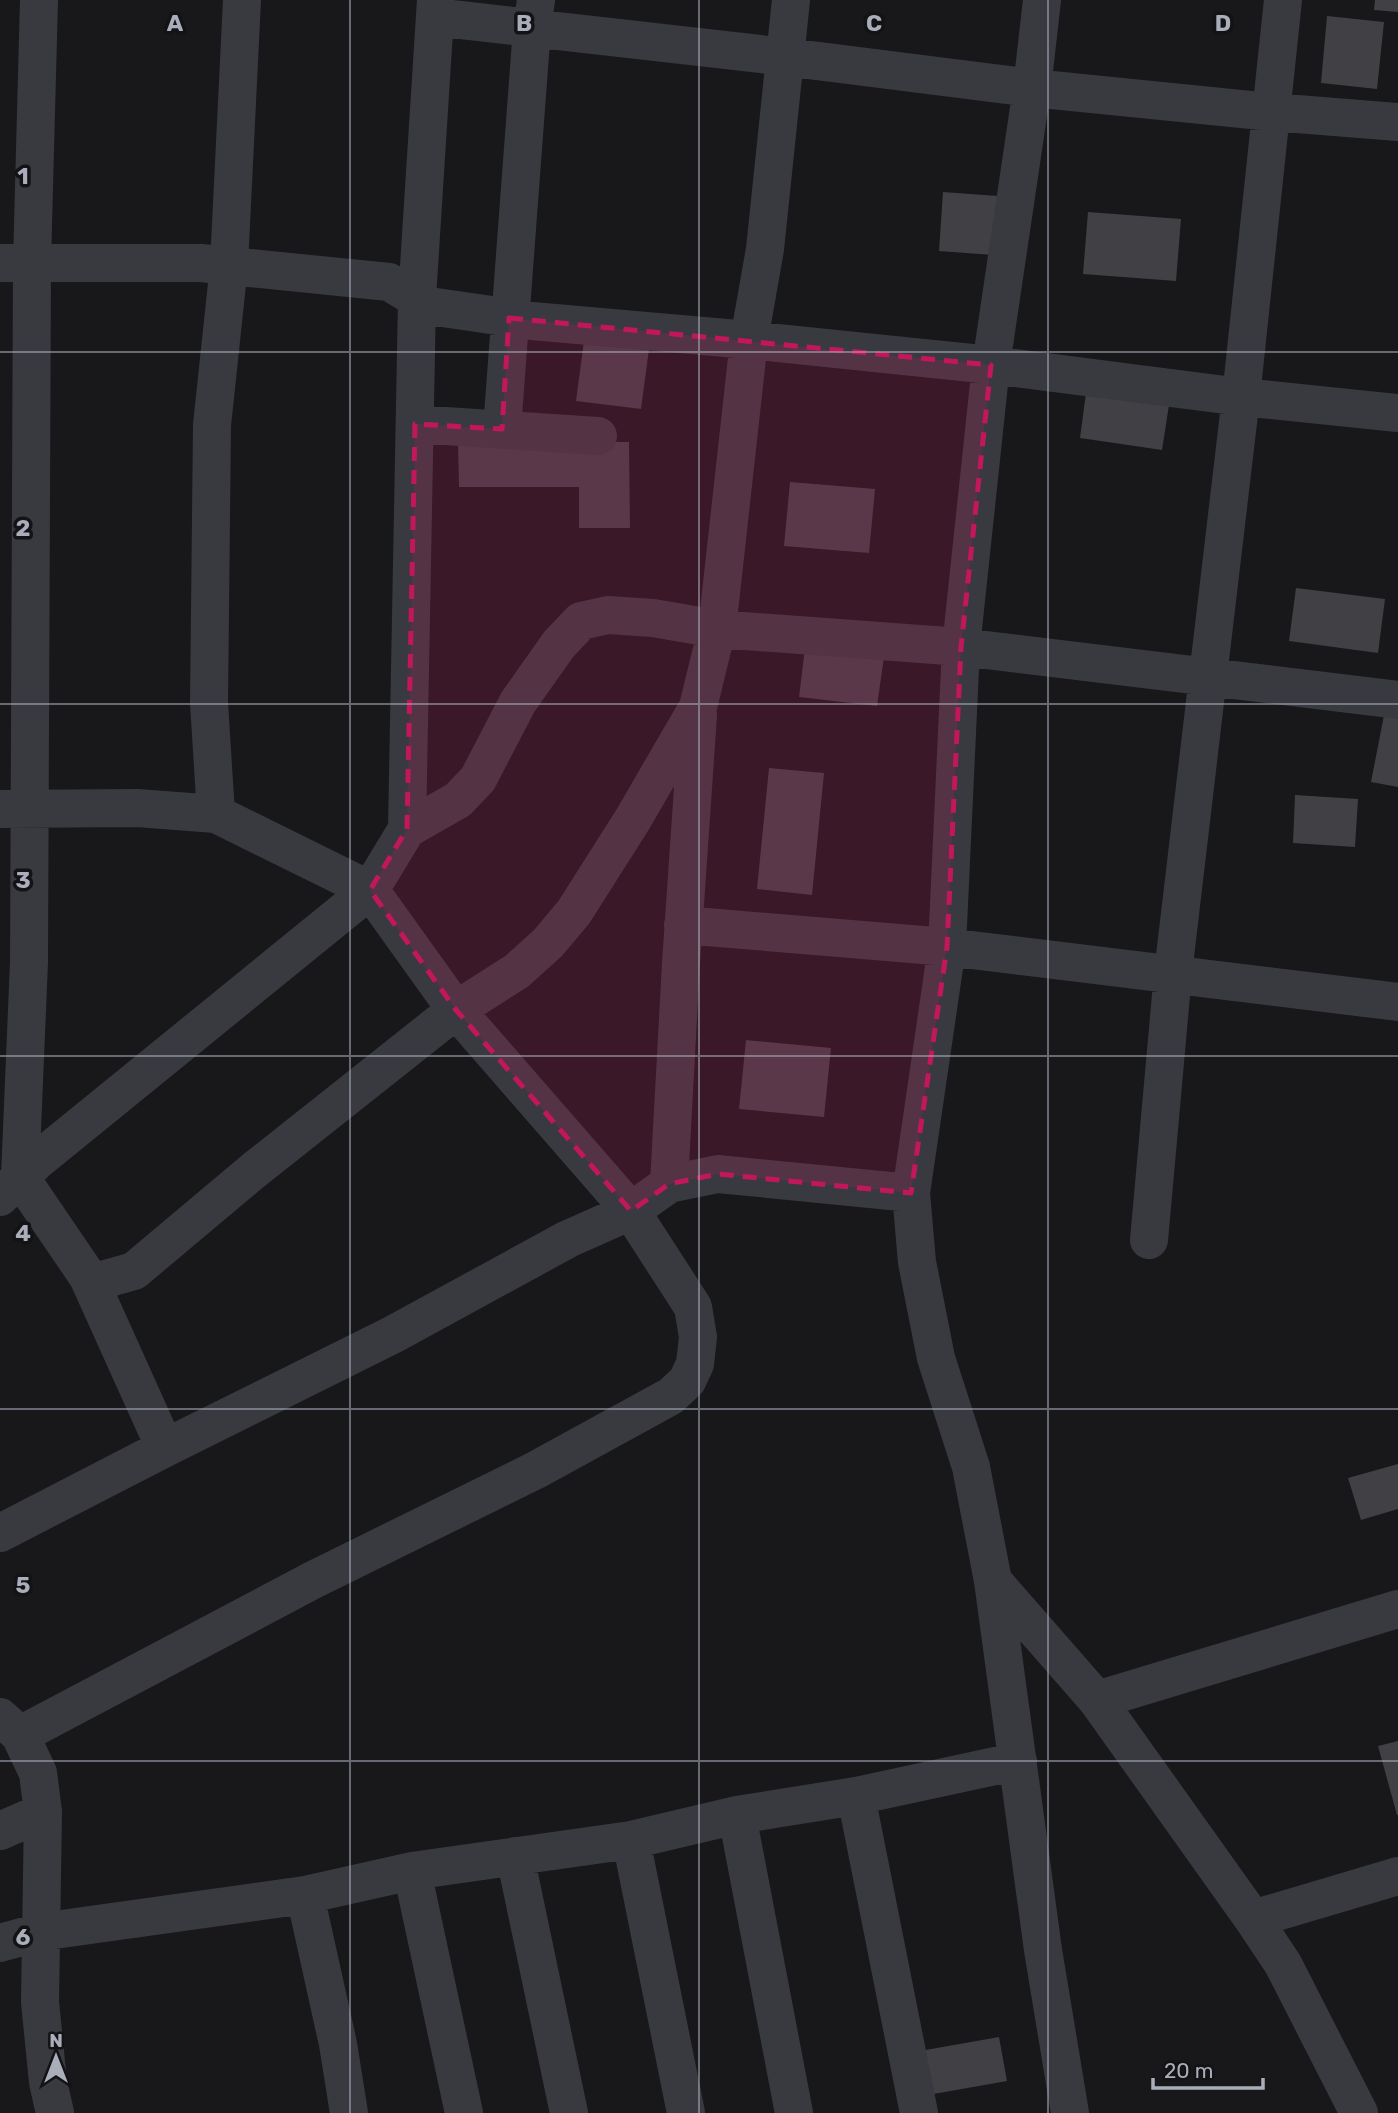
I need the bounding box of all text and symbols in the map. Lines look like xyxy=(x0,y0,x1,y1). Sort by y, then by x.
text: A xyxy=(167,9,184,37)
text: B xyxy=(516,9,532,37)
text: C xyxy=(866,9,882,37)
text: D xyxy=(1215,9,1231,37)
text: 1 xyxy=(17,162,29,190)
text: 2 xyxy=(16,514,30,542)
text: 3 xyxy=(15,866,31,894)
text: 4 xyxy=(15,1219,31,1247)
text: 5 xyxy=(16,1571,31,1599)
text: 6 xyxy=(16,1923,31,1951)
north arrow xyxy=(21,2022,91,2092)
text: N xyxy=(49,2029,63,2052)
scale bar xyxy=(1153,2046,1263,2090)
text: 20 m xyxy=(1164,2058,1213,2083)

